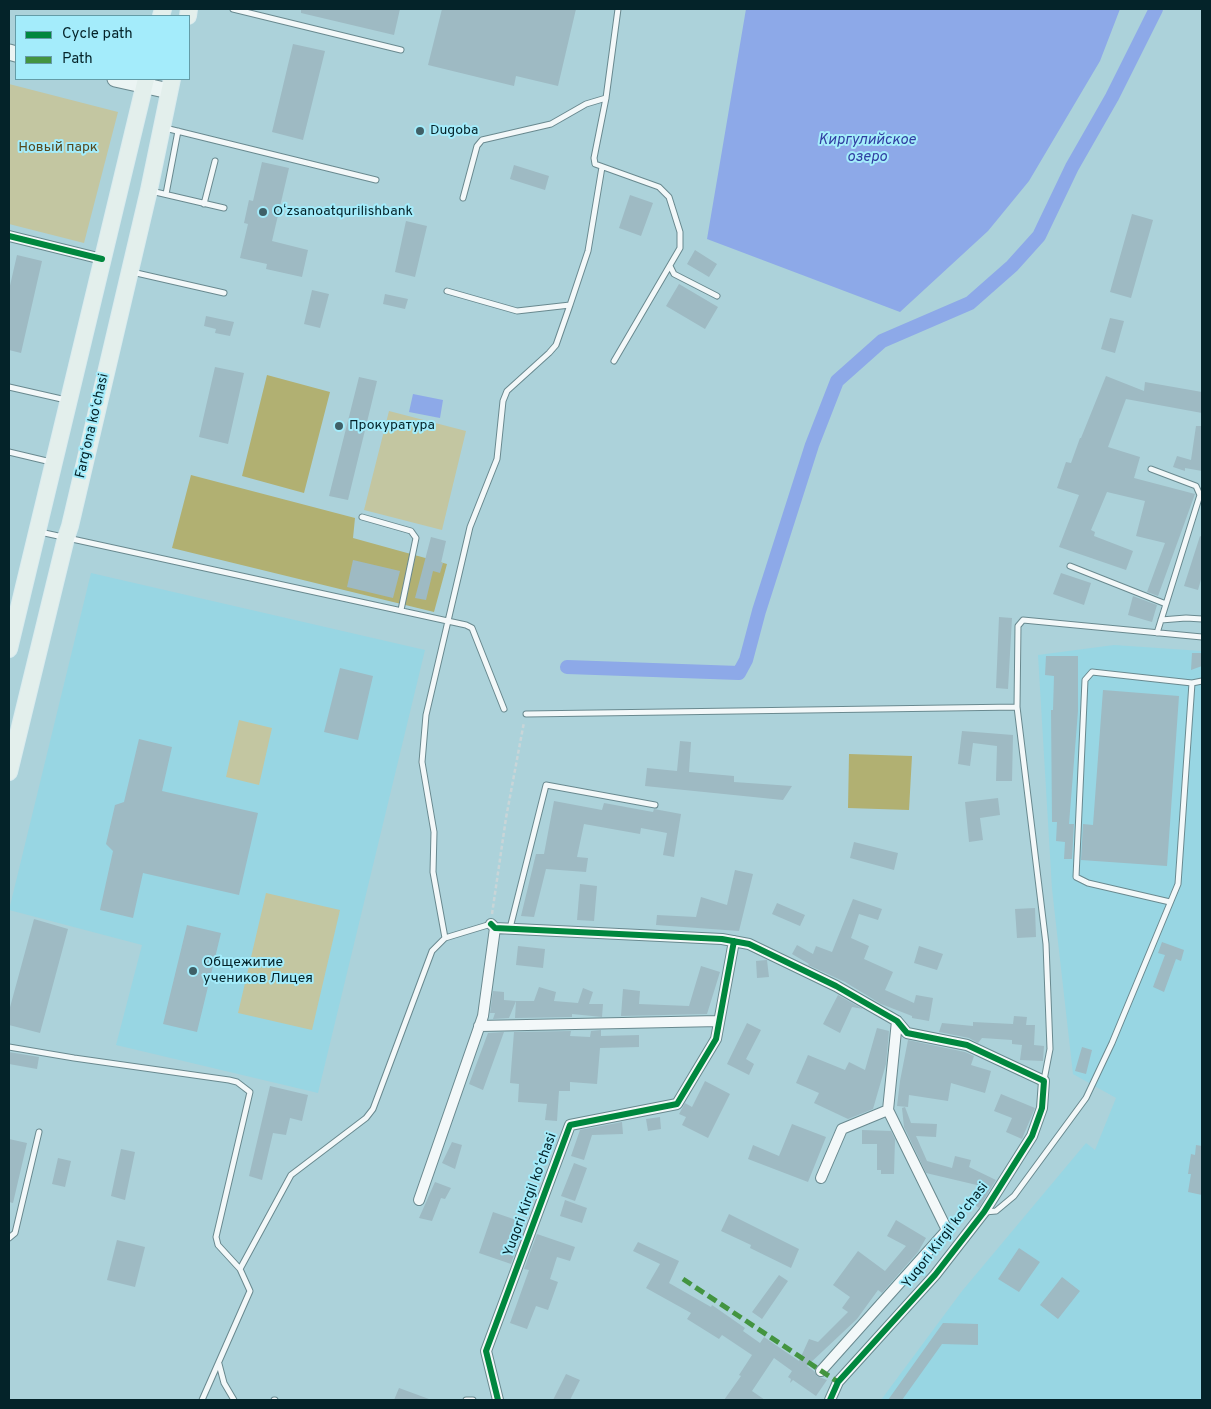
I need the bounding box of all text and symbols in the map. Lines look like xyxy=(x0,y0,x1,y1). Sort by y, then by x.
legend xyxy=(15,15,190,80)
text: Cycle path xyxy=(62,25,133,44)
text: Path xyxy=(62,50,93,69)
place label: Dugoba xyxy=(430,123,478,139)
marker: Dugoba xyxy=(414,125,426,137)
water label: Киргулийское озеро xyxy=(818,132,916,167)
park label: Новый парк xyxy=(18,140,98,156)
place label: Oʻzsanoatqurilishbank xyxy=(273,204,413,220)
marker: Oʻzsanoatqurilishbank xyxy=(257,206,269,218)
street label: Fargʻona koʻchasi xyxy=(73,372,113,480)
place label: Прокуратура xyxy=(349,418,435,434)
marker: Прокуратура xyxy=(333,420,345,432)
place label: Общежитие учеников Лицея xyxy=(203,955,313,988)
marker: Общежитие учеников Лицея xyxy=(187,965,199,977)
street label: Yuqori Kirgil koʻchasi xyxy=(501,1131,561,1259)
street label: Yuqori Kirgil koʻchasi xyxy=(899,1179,993,1293)

